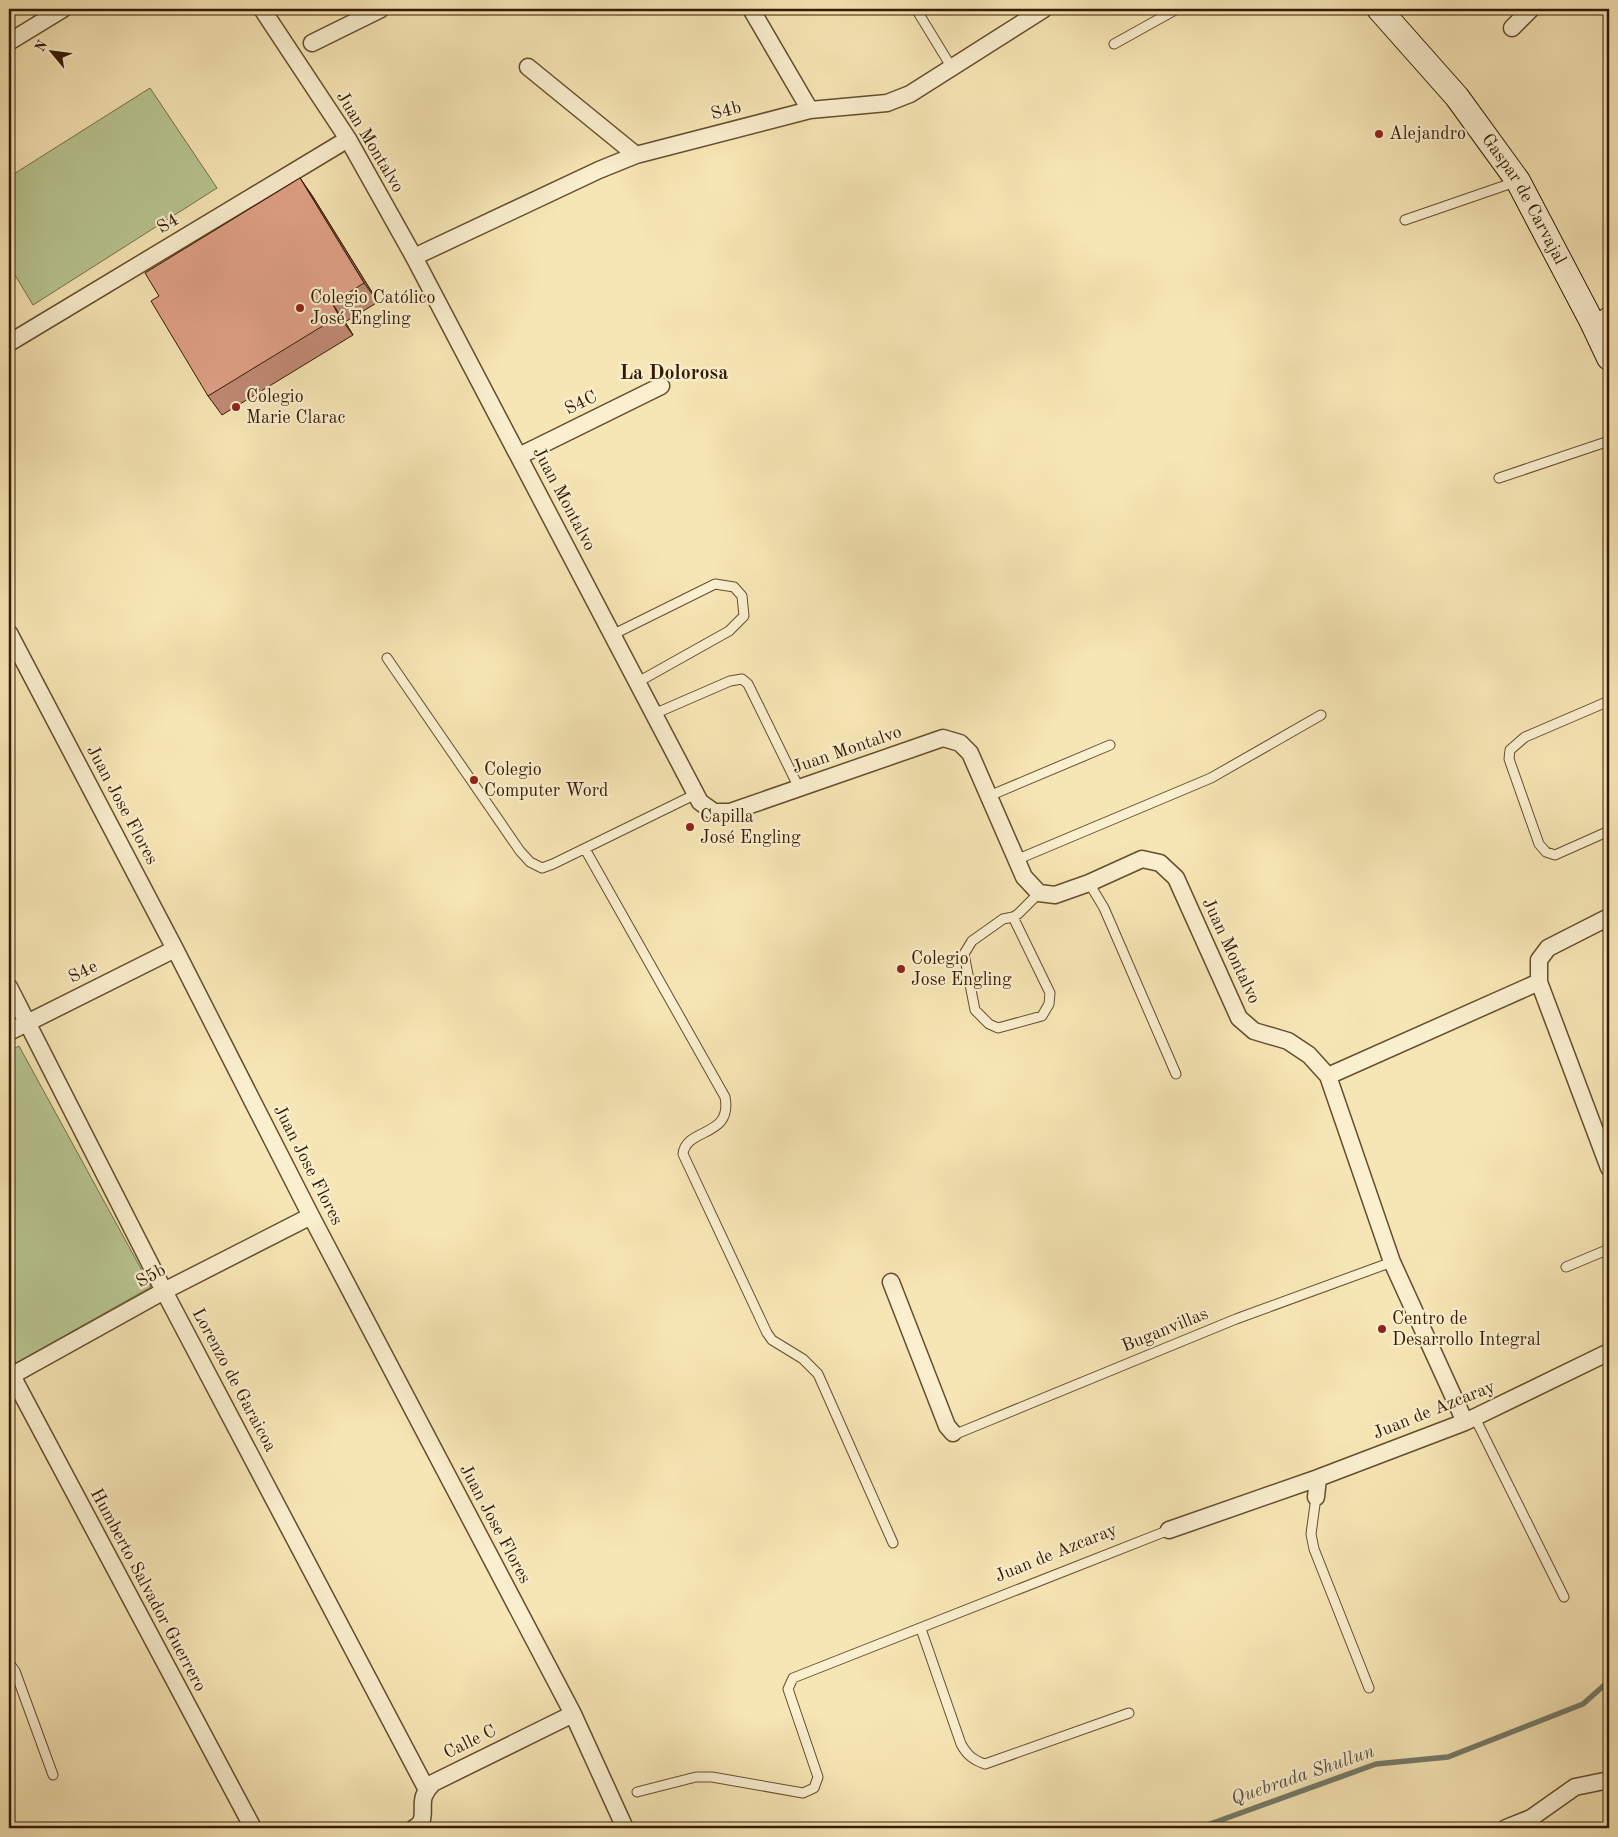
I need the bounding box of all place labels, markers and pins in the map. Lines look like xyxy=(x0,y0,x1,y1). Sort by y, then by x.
place label: Alejandro xyxy=(1389,125,1466,143)
marker: Alejandro xyxy=(1373,128,1385,140)
place label: Colegio Católico José Engling xyxy=(310,289,435,328)
marker: Colegio Católico José Engling xyxy=(294,302,306,314)
place label: Colegio Marie Clarac xyxy=(246,388,346,427)
marker: Colegio Marie Clarac xyxy=(230,401,242,413)
place label: Colegio Computer Word xyxy=(484,761,608,800)
marker: Colegio Computer Word xyxy=(468,774,480,786)
place label: Capilla José Engling xyxy=(700,808,801,847)
marker: Capilla José Engling xyxy=(684,821,696,833)
place label: Colegio Jose Engling xyxy=(911,950,1012,989)
marker: Colegio Jose Engling xyxy=(895,963,907,975)
place label: Centro de Desarrollo Integral xyxy=(1392,1310,1541,1349)
marker: Centro de Desarrollo Integral xyxy=(1376,1323,1388,1335)

